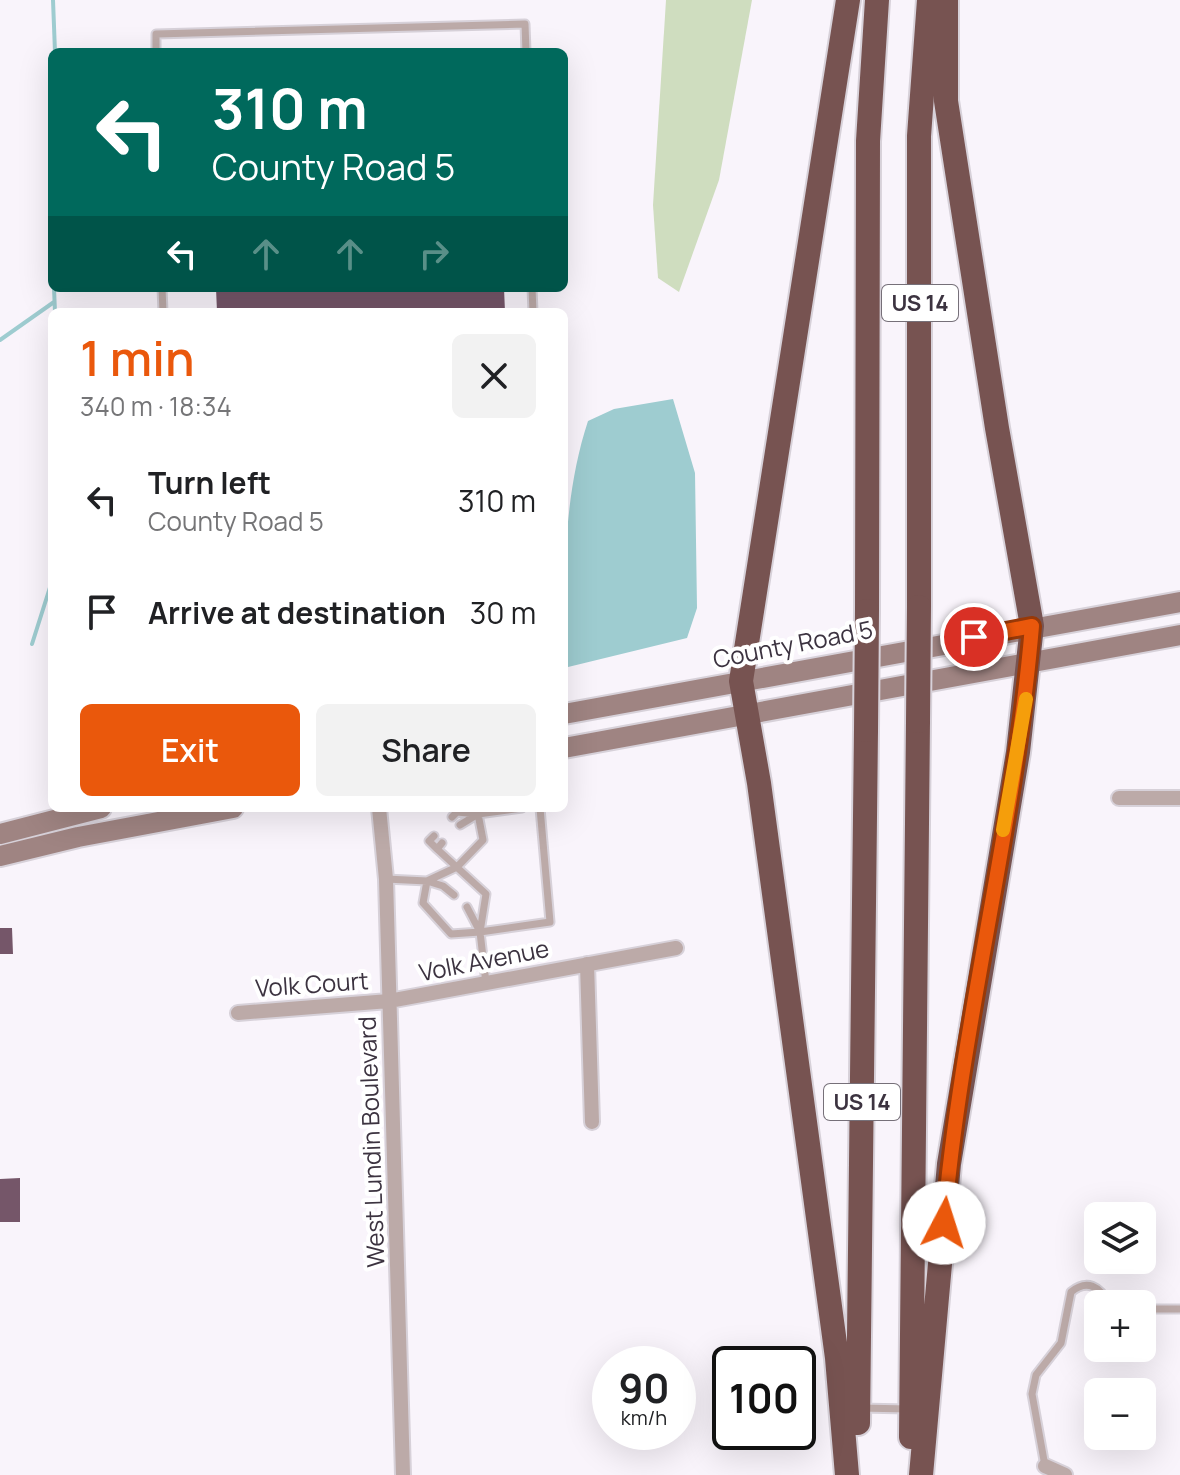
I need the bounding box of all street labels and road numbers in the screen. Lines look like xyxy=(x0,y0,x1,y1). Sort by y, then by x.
road number: US 14 xyxy=(882,285,958,321)
street label: County Road 5 xyxy=(710,612,875,675)
street label: Volk Avenue xyxy=(416,931,552,988)
street label: Volk Court xyxy=(254,963,370,1004)
street label: West Lundin Boulevard xyxy=(350,1016,391,1268)
road number: US 14 xyxy=(824,1084,900,1120)

